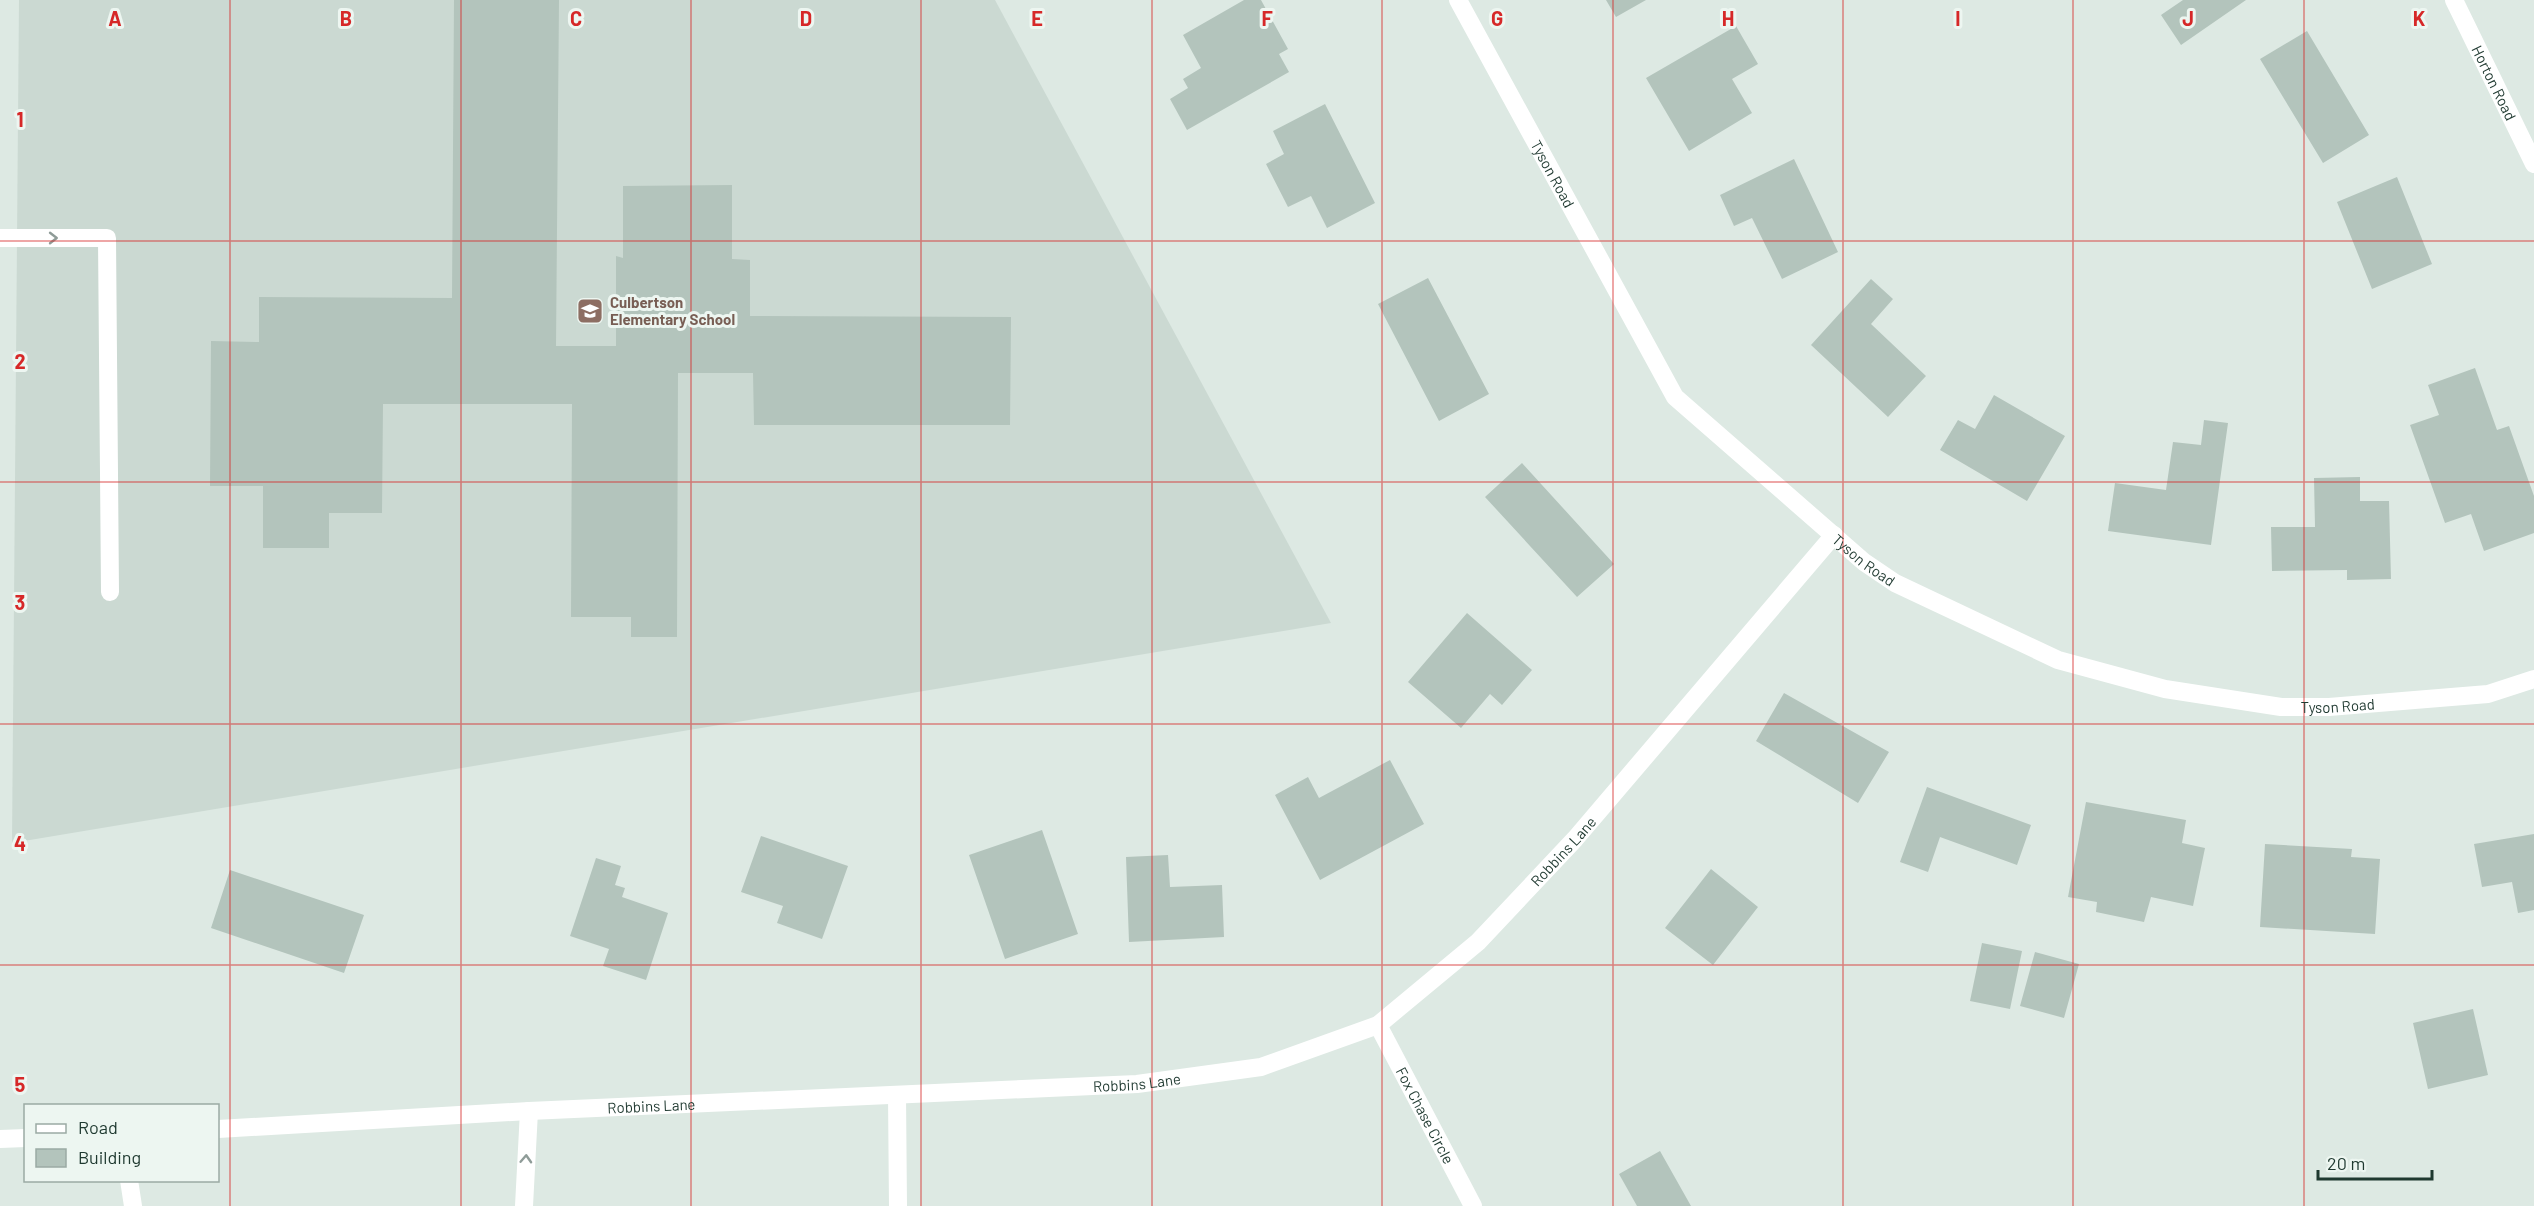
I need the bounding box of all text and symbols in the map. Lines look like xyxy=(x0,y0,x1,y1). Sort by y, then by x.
text: A xyxy=(108,6,122,30)
text: B xyxy=(340,6,352,30)
text: C xyxy=(570,6,582,30)
text: D xyxy=(800,6,812,30)
text: E xyxy=(1031,6,1043,30)
text: F xyxy=(1261,6,1273,30)
text: G xyxy=(1491,6,1503,30)
text: H xyxy=(1722,6,1734,30)
text: I xyxy=(1955,6,1961,30)
text: J xyxy=(2182,6,2194,30)
text: K xyxy=(2413,6,2426,30)
street label: Horton Road xyxy=(2468,42,2520,123)
text: 1 xyxy=(16,107,24,131)
street label: Tyson Road xyxy=(1527,137,1579,211)
one-way arrow xyxy=(49,232,58,244)
place label: Culbertson Elementary School xyxy=(610,293,735,328)
school or university icon: Culbertson Elementary School xyxy=(575,296,605,326)
text: 2 xyxy=(14,349,26,373)
street label: Tyson Road xyxy=(1829,530,1899,590)
text: 3 xyxy=(15,590,25,614)
street label: Tyson Road xyxy=(2301,694,2375,716)
street label: Robbins Lane xyxy=(1527,813,1599,890)
text: 4 xyxy=(14,831,26,855)
street label: Fox Chase Circle xyxy=(1393,1064,1458,1167)
street label: Robbins Lane xyxy=(1092,1069,1182,1095)
text: 5 xyxy=(15,1072,26,1096)
street label: Robbins Lane xyxy=(607,1095,696,1117)
legend xyxy=(24,1104,219,1182)
text: Road xyxy=(78,1116,118,1138)
scale bar xyxy=(2318,1143,2432,1181)
text: Building xyxy=(78,1146,141,1168)
text: 20 m xyxy=(2327,1152,2365,1174)
one-way arrow xyxy=(520,1154,533,1163)

